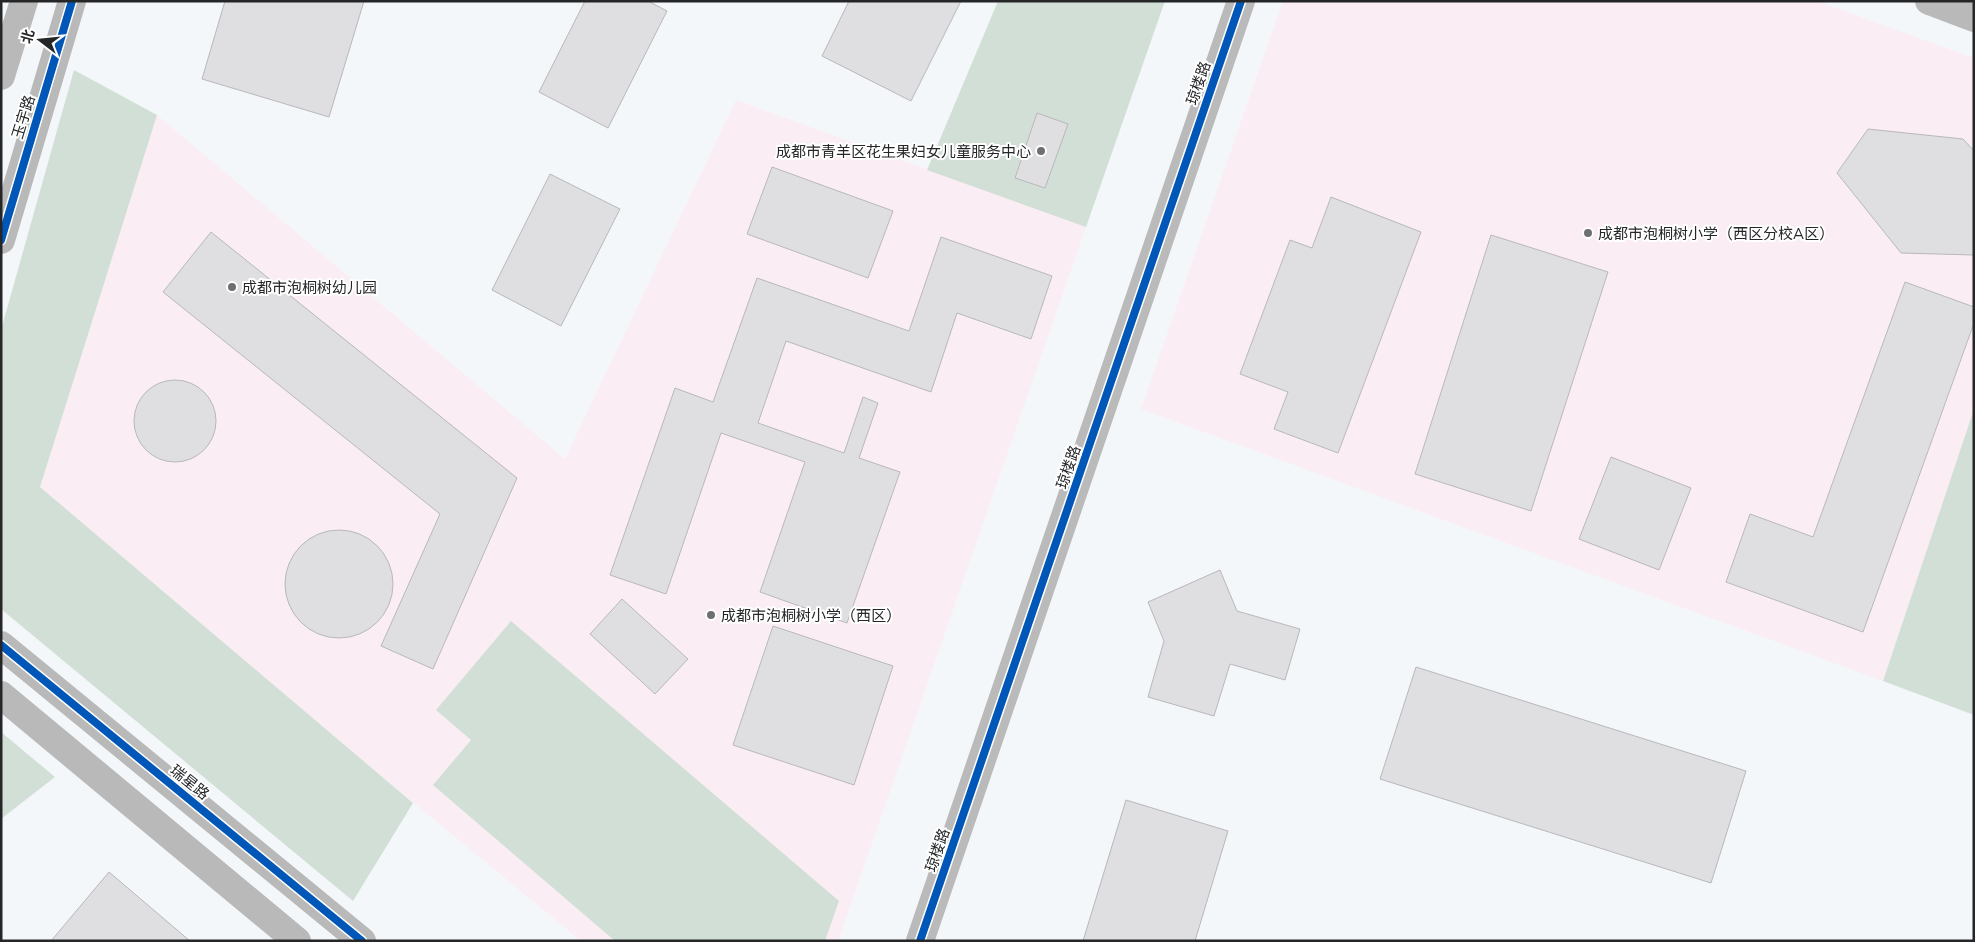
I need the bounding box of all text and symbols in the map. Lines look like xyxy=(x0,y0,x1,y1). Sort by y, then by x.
north arrow xyxy=(15,15,65,65)
text: 北 xyxy=(17,27,38,46)
street label: 琼楼路 xyxy=(1182,59,1214,107)
street label: 玉宇路 xyxy=(7,93,39,141)
place label: 成都市青羊区花生果妇女儿童服务中心 xyxy=(776,142,1031,161)
marker: 成都市青羊区花生果妇女儿童服务中心 xyxy=(1035,145,1047,157)
place label: 成都市泡桐树小学（西区分校A区） xyxy=(1598,224,1834,243)
marker: 成都市泡桐树小学（西区分校A区） xyxy=(1582,227,1594,239)
place label: 成都市泡桐树幼儿园 xyxy=(242,278,377,297)
marker: 成都市泡桐树幼儿园 xyxy=(226,281,238,293)
street label: 琼楼路 xyxy=(1052,443,1084,491)
place label: 成都市泡桐树小学（西区） xyxy=(721,606,901,625)
marker: 成都市泡桐树小学（西区） xyxy=(705,609,717,621)
street label: 瑞星路 xyxy=(167,760,213,804)
street label: 琼楼路 xyxy=(921,826,953,874)

